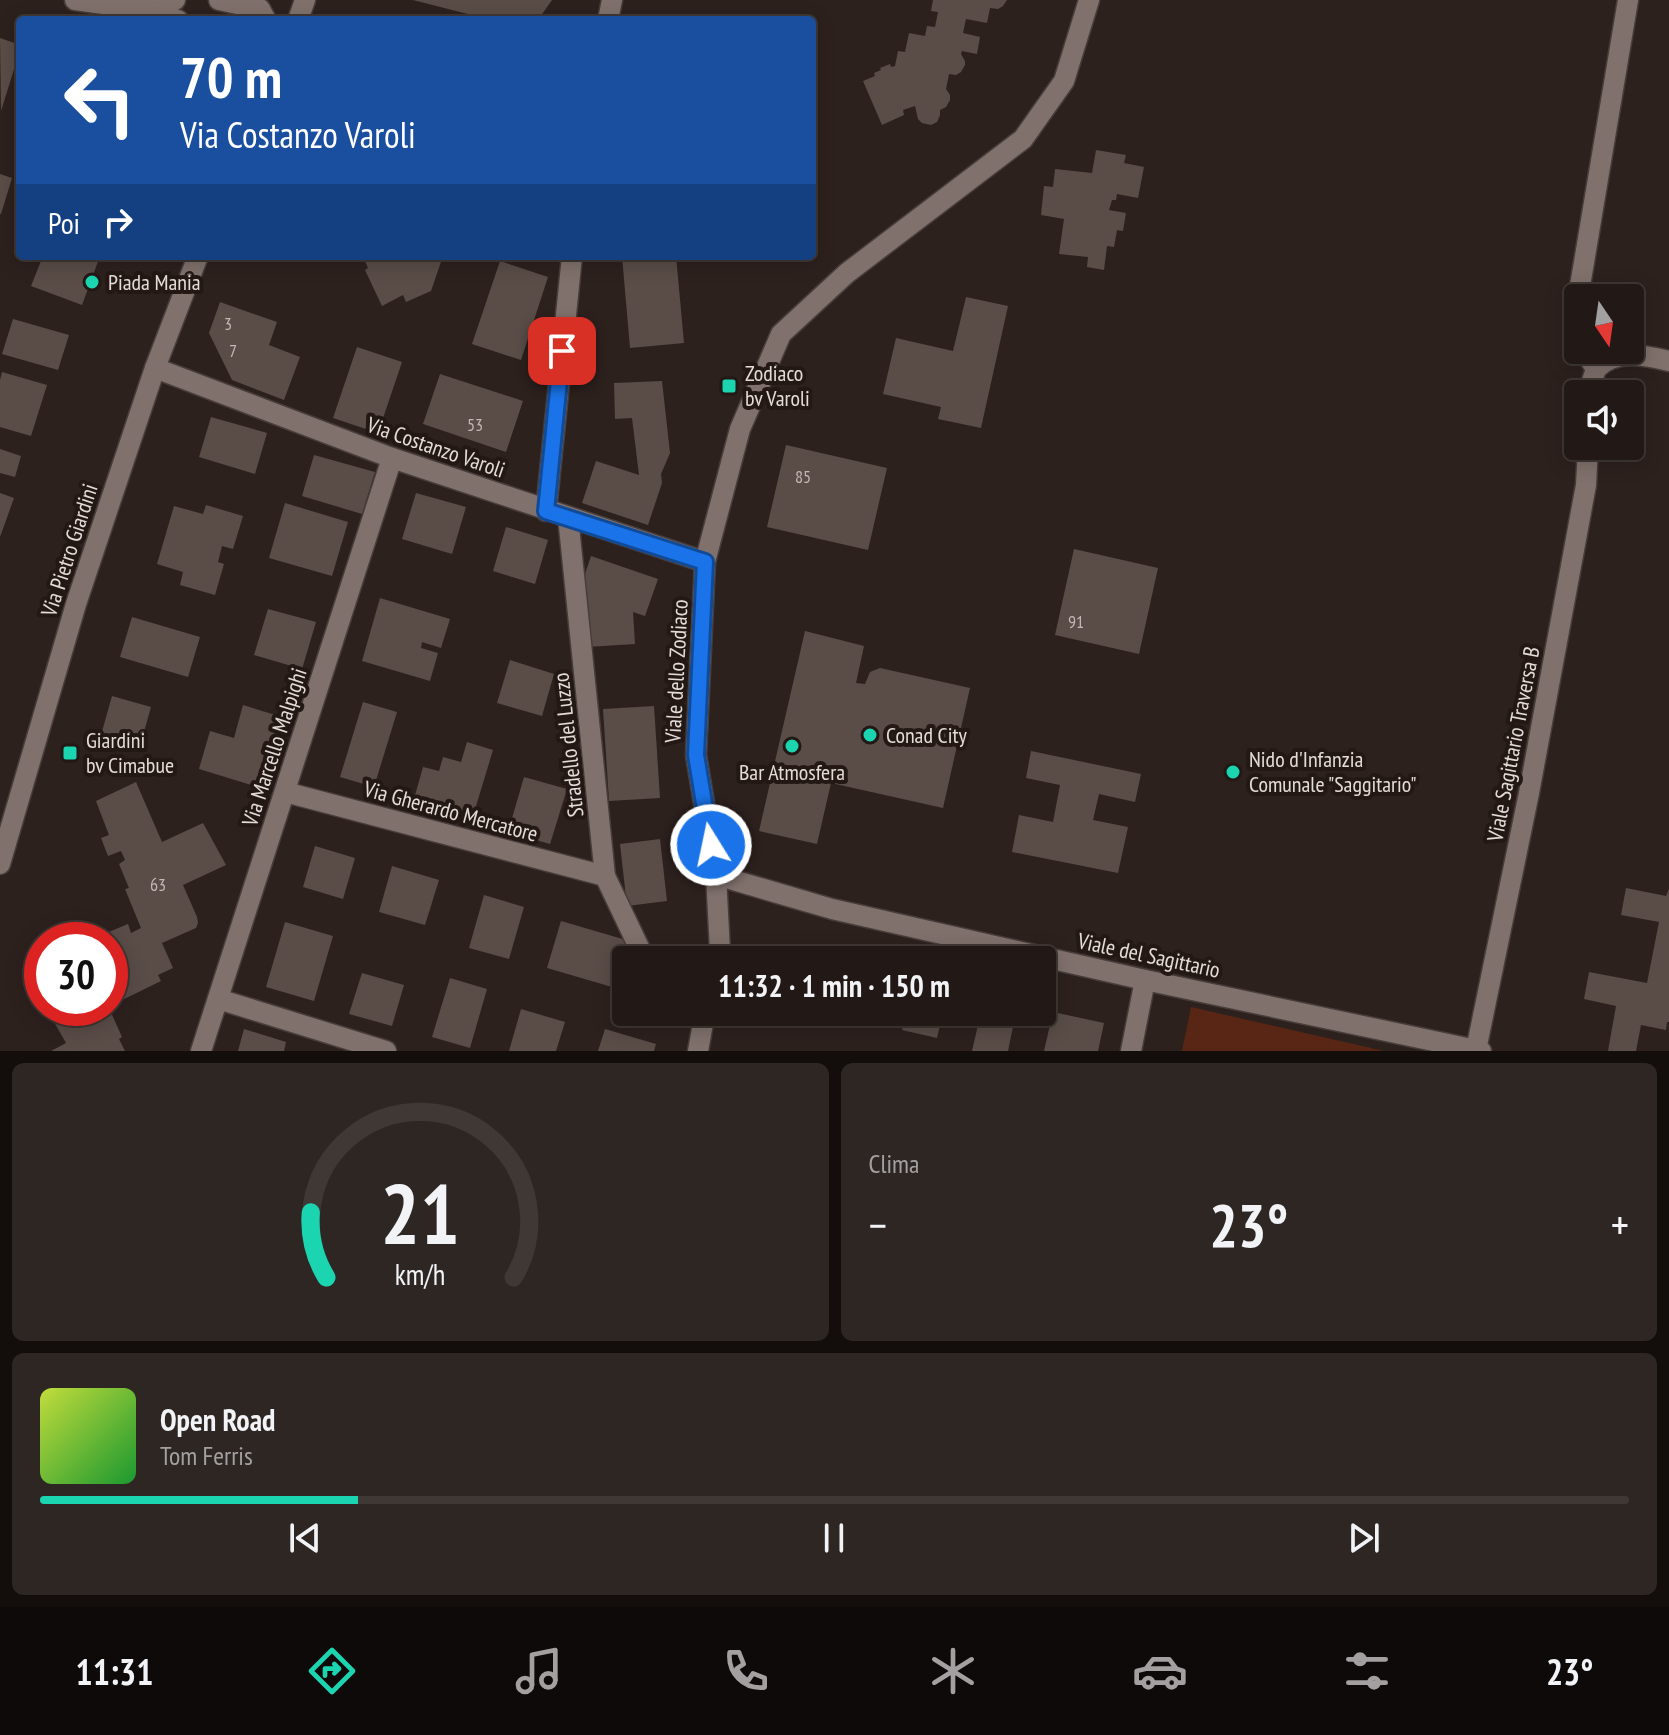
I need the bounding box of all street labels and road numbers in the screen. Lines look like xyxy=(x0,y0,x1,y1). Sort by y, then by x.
street label: Via Costanzo Varoli xyxy=(362,410,509,484)
street label: Via Pietro Giardini xyxy=(34,480,104,621)
street label: Viale dello Zodiaco xyxy=(658,599,694,744)
street label: Viale Sagittario Traversa B xyxy=(1480,644,1546,845)
street label: Via Marcello Malpighi xyxy=(235,664,313,830)
street label: Stradello del Luzzo xyxy=(546,671,590,819)
street label: Via Gherardo Mercatore xyxy=(360,774,541,848)
street label: Viale del Sagittario xyxy=(1074,926,1223,984)

